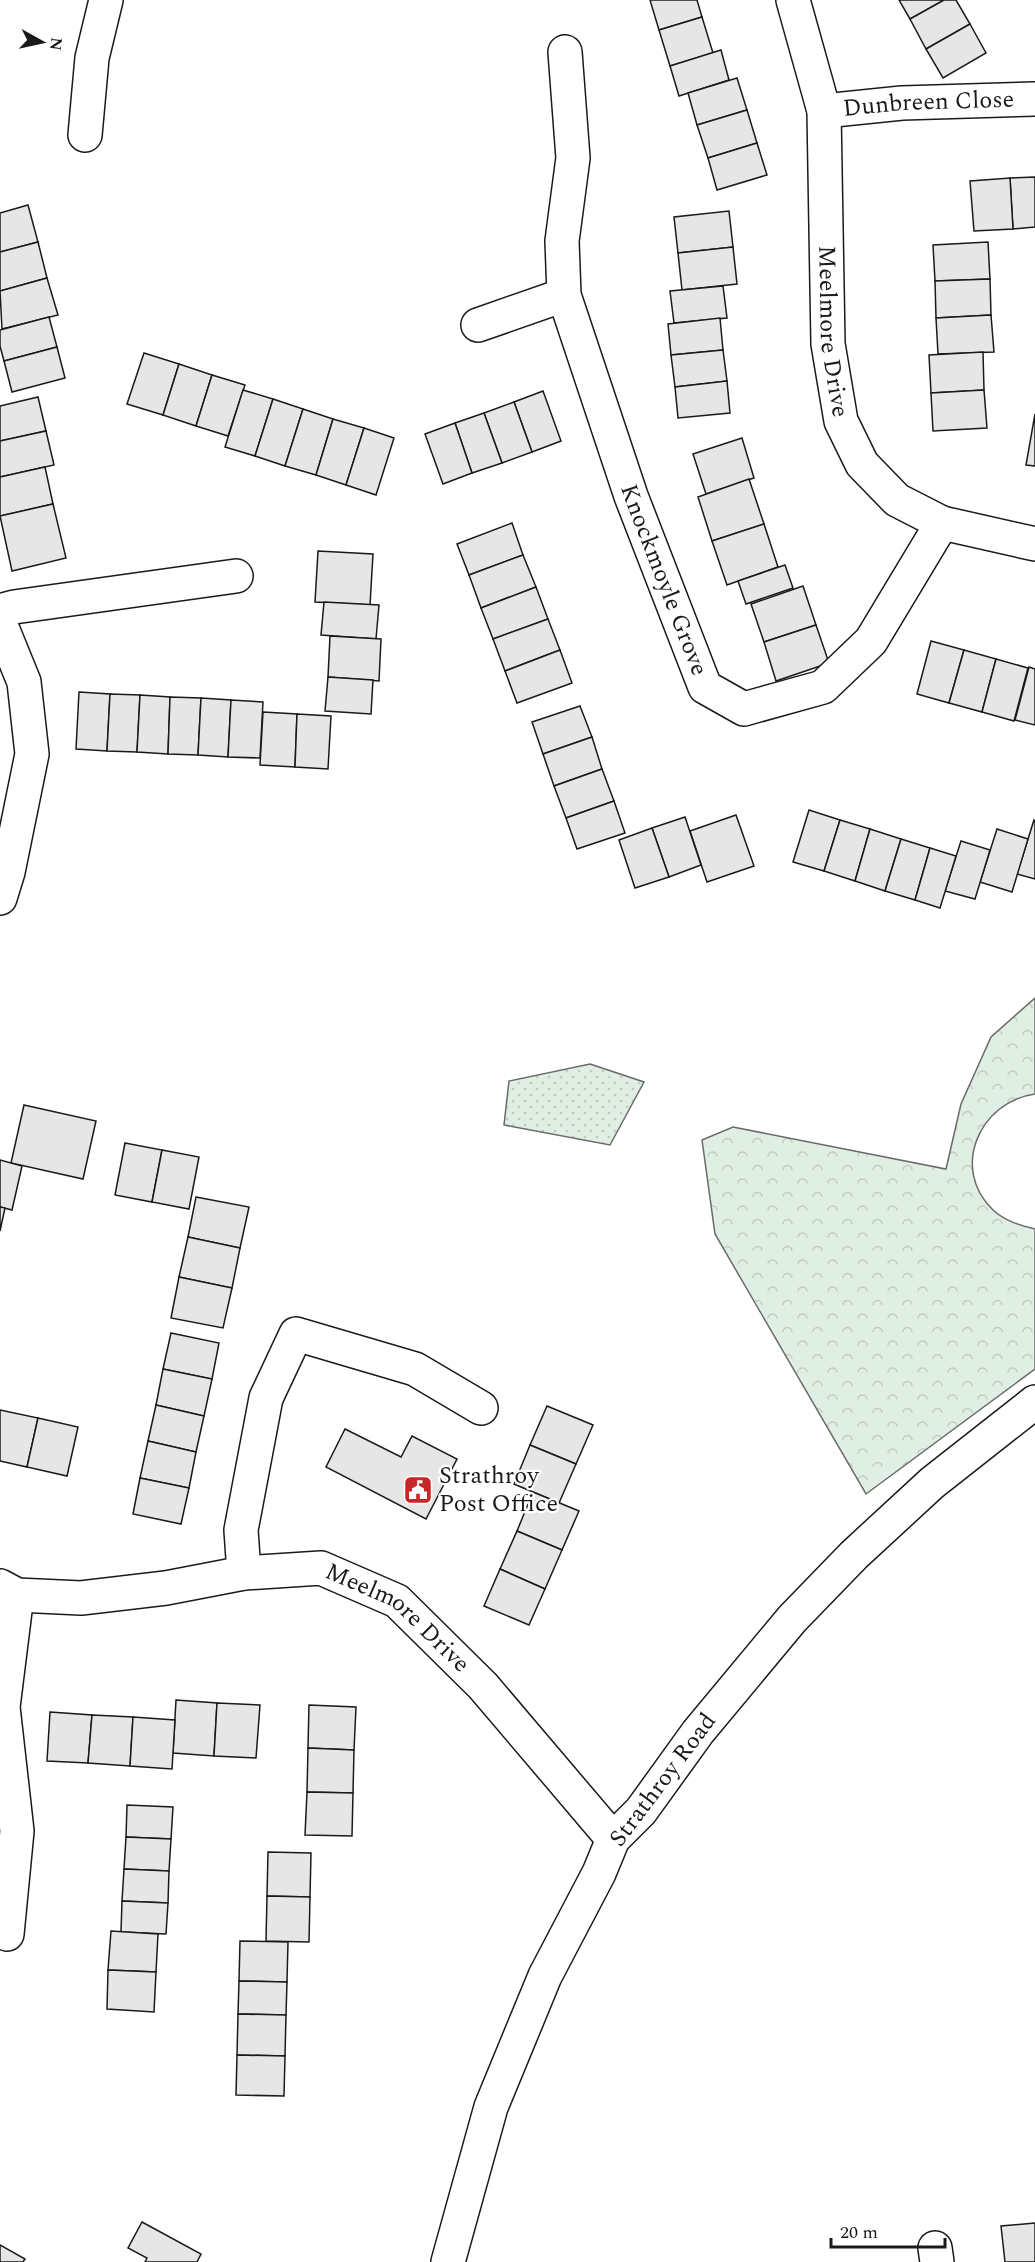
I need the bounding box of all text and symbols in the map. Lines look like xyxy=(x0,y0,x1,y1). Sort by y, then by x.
north arrow xyxy=(12,12,72,72)
text: N xyxy=(43,36,69,52)
street label: Dunbreen Close xyxy=(841,82,1015,127)
street label: Meelmore Drive xyxy=(808,245,858,420)
street label: Knockmoyle Grove xyxy=(610,479,717,681)
place label: Strathroy Post Office xyxy=(439,1458,558,1522)
public building icon: Strathroy Post Office xyxy=(402,1474,434,1506)
street label: Meelmore Drive xyxy=(319,1554,478,1681)
street label: Strathroy Road xyxy=(601,1705,725,1855)
scale bar xyxy=(831,2211,945,2249)
text: 20 m xyxy=(840,2219,878,2246)

